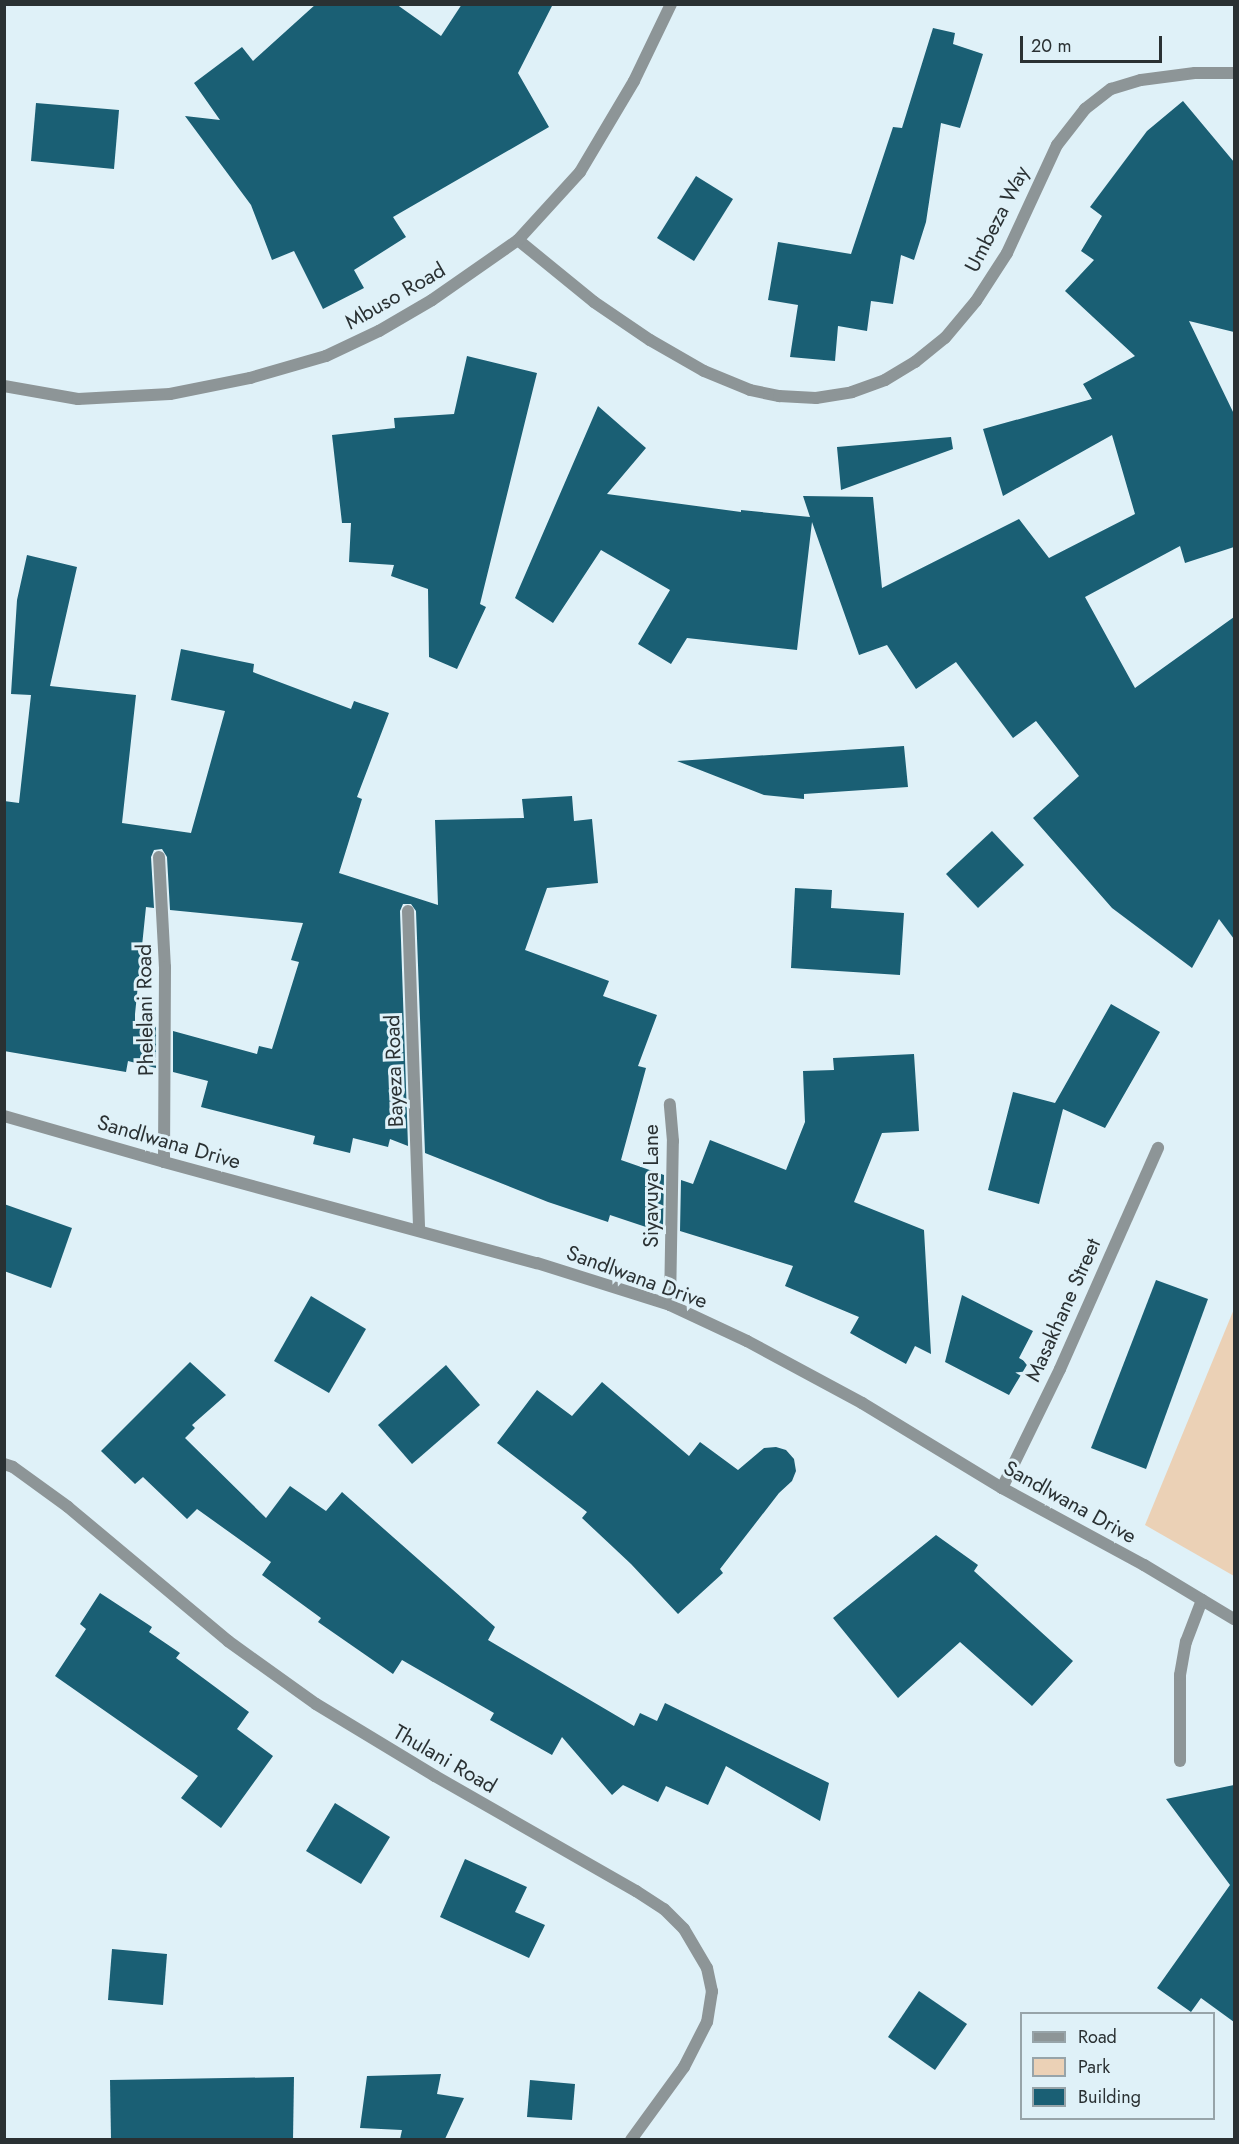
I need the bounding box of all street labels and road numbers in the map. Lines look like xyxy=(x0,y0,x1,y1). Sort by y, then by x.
street label: Umbeza Way xyxy=(959,162,1035,276)
street label: Mbuso Road xyxy=(340,257,450,335)
street label: Phelelani Road xyxy=(131,944,159,1076)
street label: Bayeza Road xyxy=(379,1014,409,1128)
street label: Sandlwana Drive xyxy=(94,1110,244,1174)
street label: Siyavuya Lane xyxy=(638,1124,664,1248)
street label: Masakhane Street xyxy=(1020,1234,1106,1386)
street label: Sandlwana Drive xyxy=(563,1240,711,1314)
street label: Sandlwana Drive xyxy=(999,1455,1141,1549)
street label: Thulani Road xyxy=(389,1719,501,1799)

